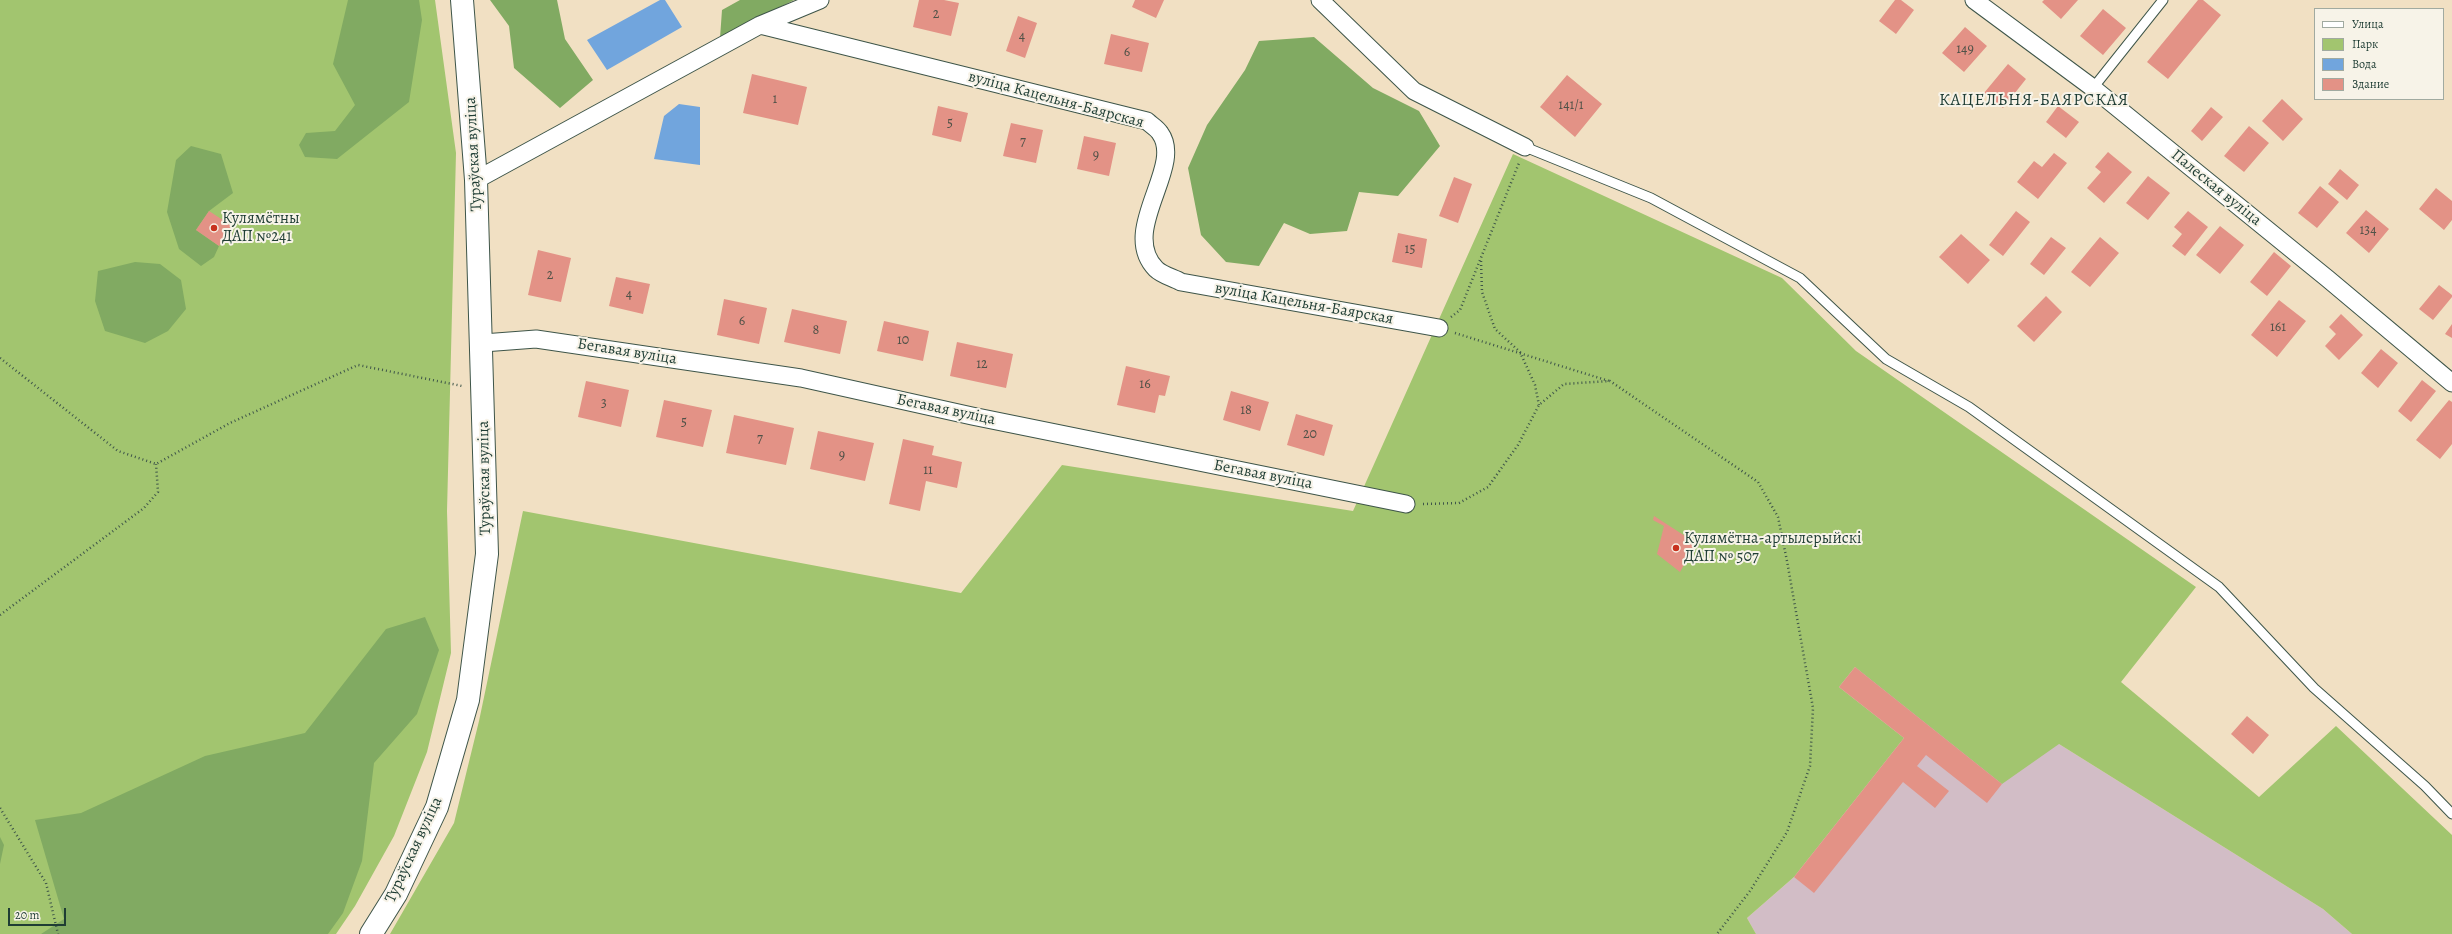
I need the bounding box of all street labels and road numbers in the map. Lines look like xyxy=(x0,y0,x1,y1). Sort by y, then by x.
street label: вуліца Кацельня-Баярская xyxy=(966,67,1146,133)
street label: Тураўская вуліца xyxy=(461,96,487,212)
street label: Палеская вуліца xyxy=(2167,146,2265,230)
street label: вуліца Кацельня-Баярская xyxy=(1213,279,1395,329)
street label: Бегавая вуліца xyxy=(576,335,678,369)
street label: Бегавая вуліца xyxy=(895,390,997,430)
street label: Тураўская вуліца xyxy=(474,421,496,535)
street label: Бегавая вуліца xyxy=(1212,456,1314,494)
street label: Тураўская вуліца xyxy=(381,794,447,906)

